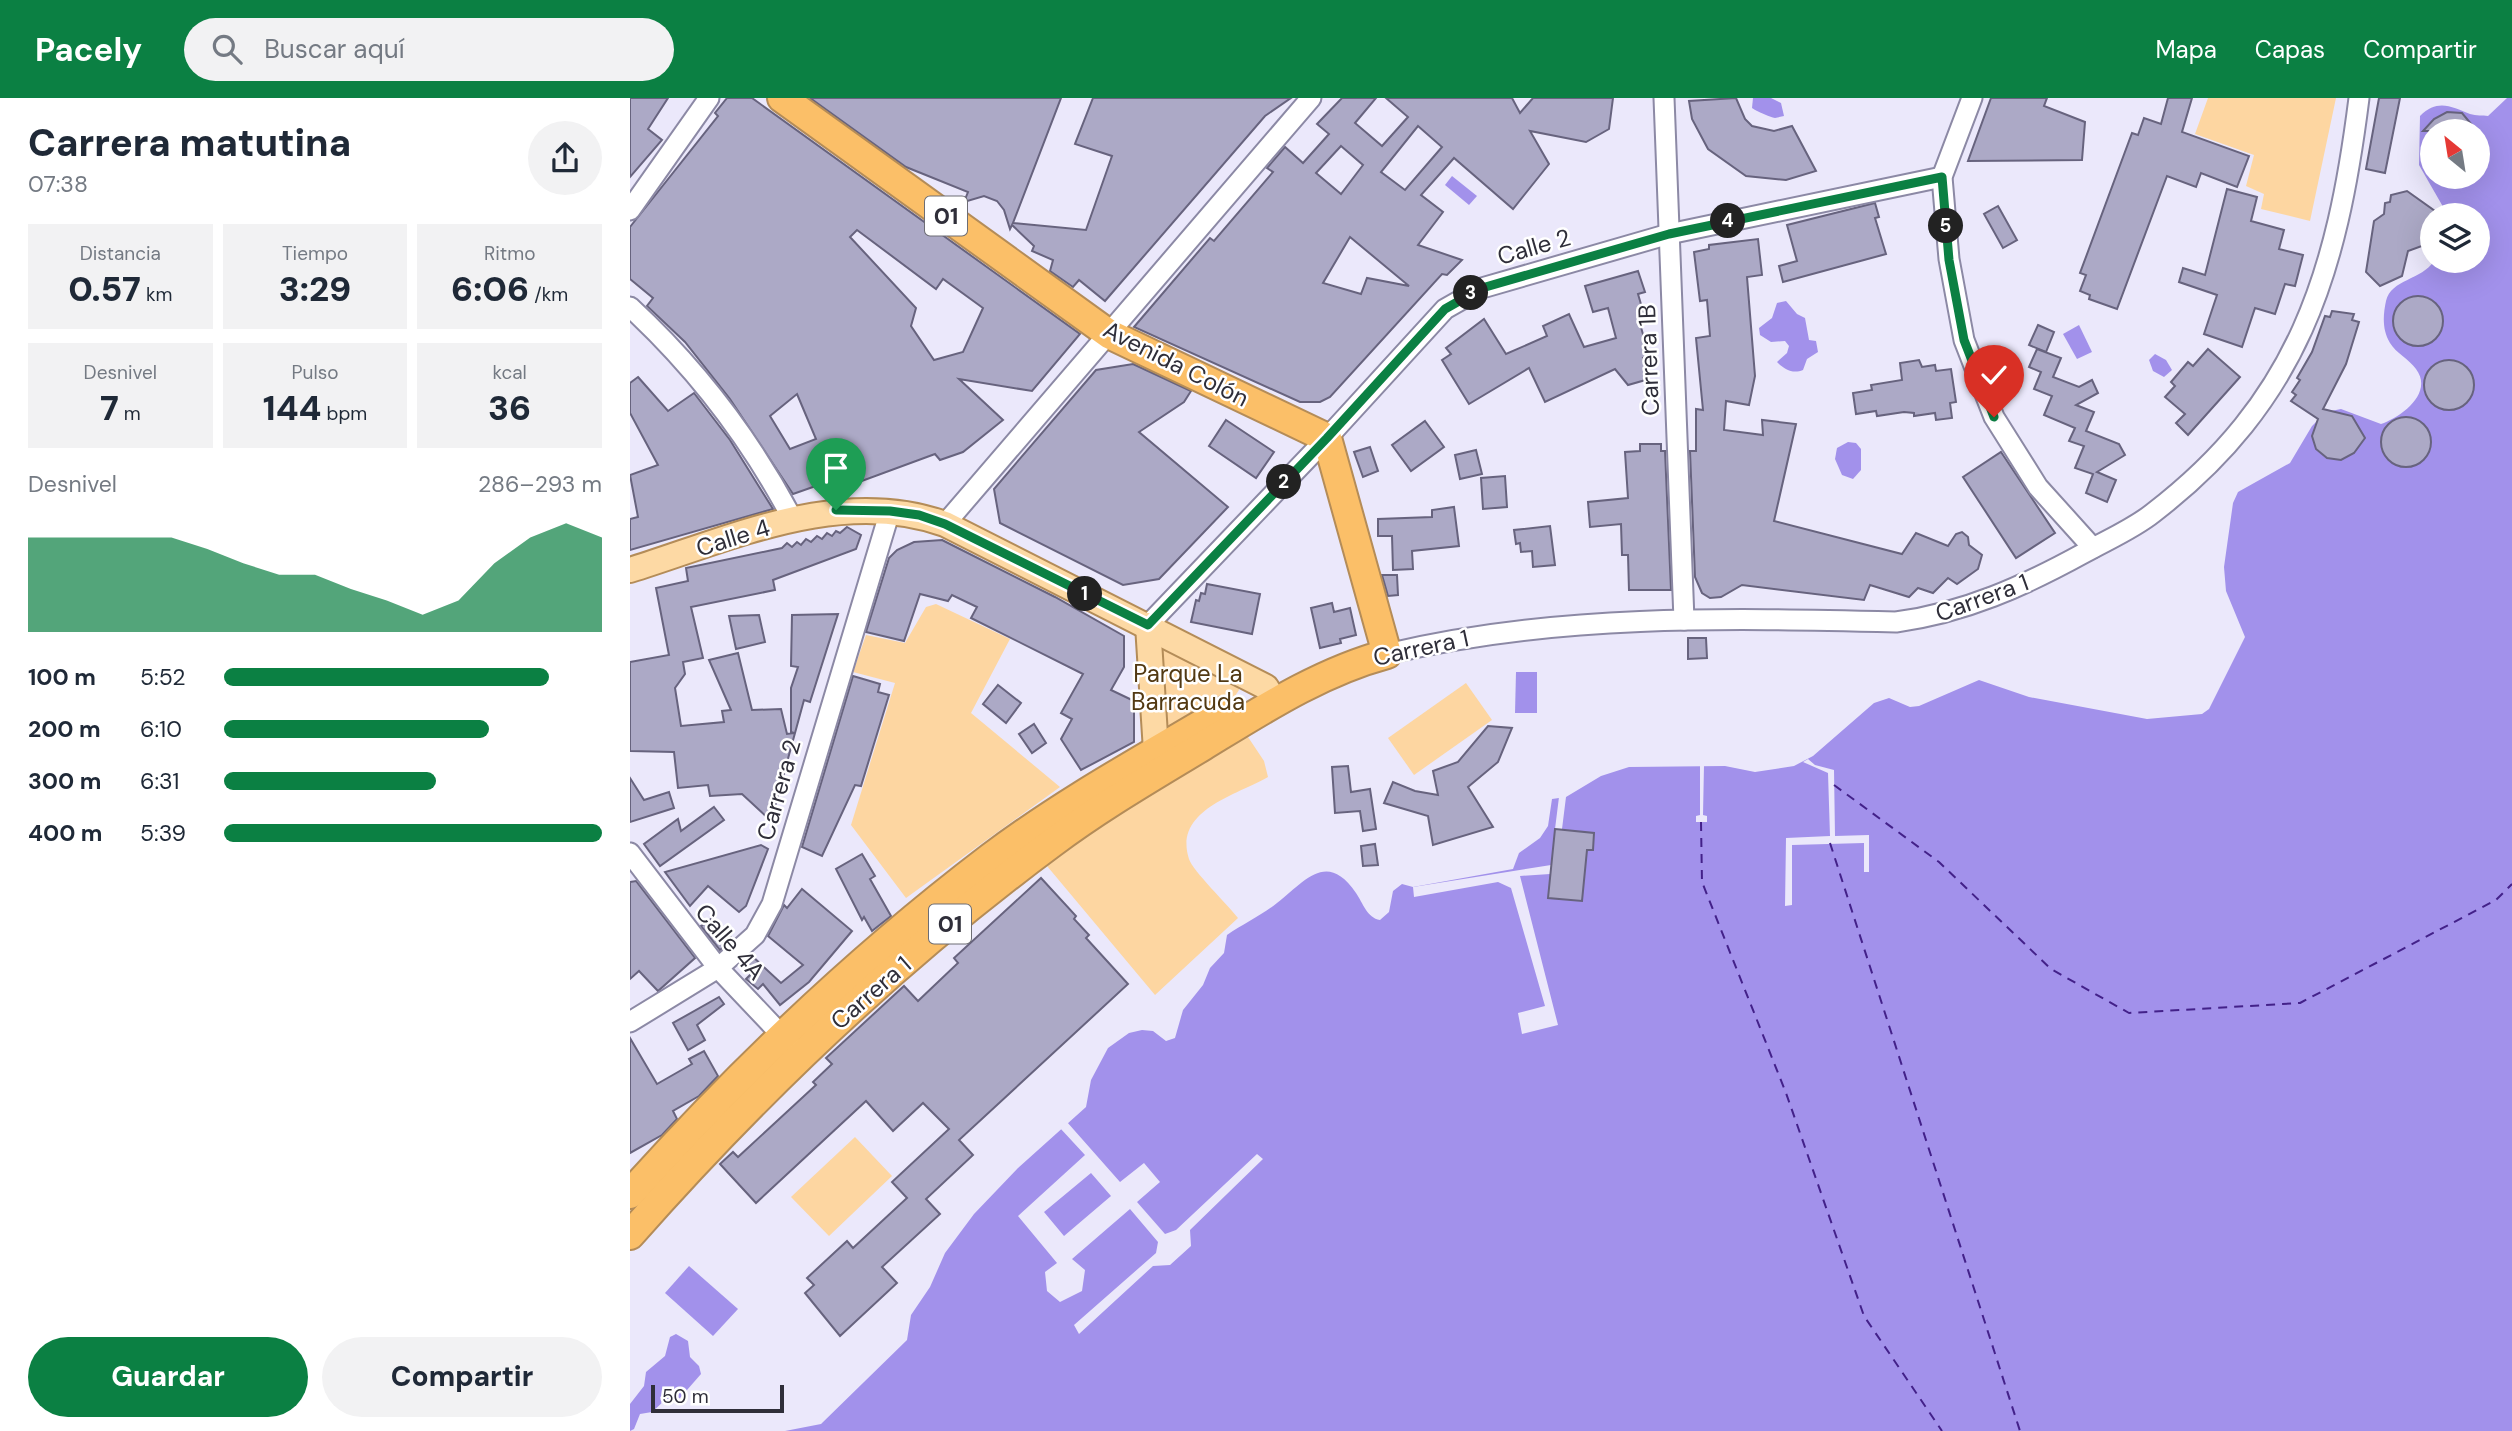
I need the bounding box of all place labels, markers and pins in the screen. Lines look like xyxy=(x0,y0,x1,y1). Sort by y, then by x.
pin: 4 xyxy=(1710,204,1746,238)
pin: 5 xyxy=(1928,208,1964,244)
pin: 3 xyxy=(1454,276,1488,310)
pin xyxy=(1964,345,2024,417)
pin xyxy=(806,438,866,510)
pin: 2 xyxy=(1266,464,1302,500)
pin: 1 xyxy=(1068,576,1102,612)

